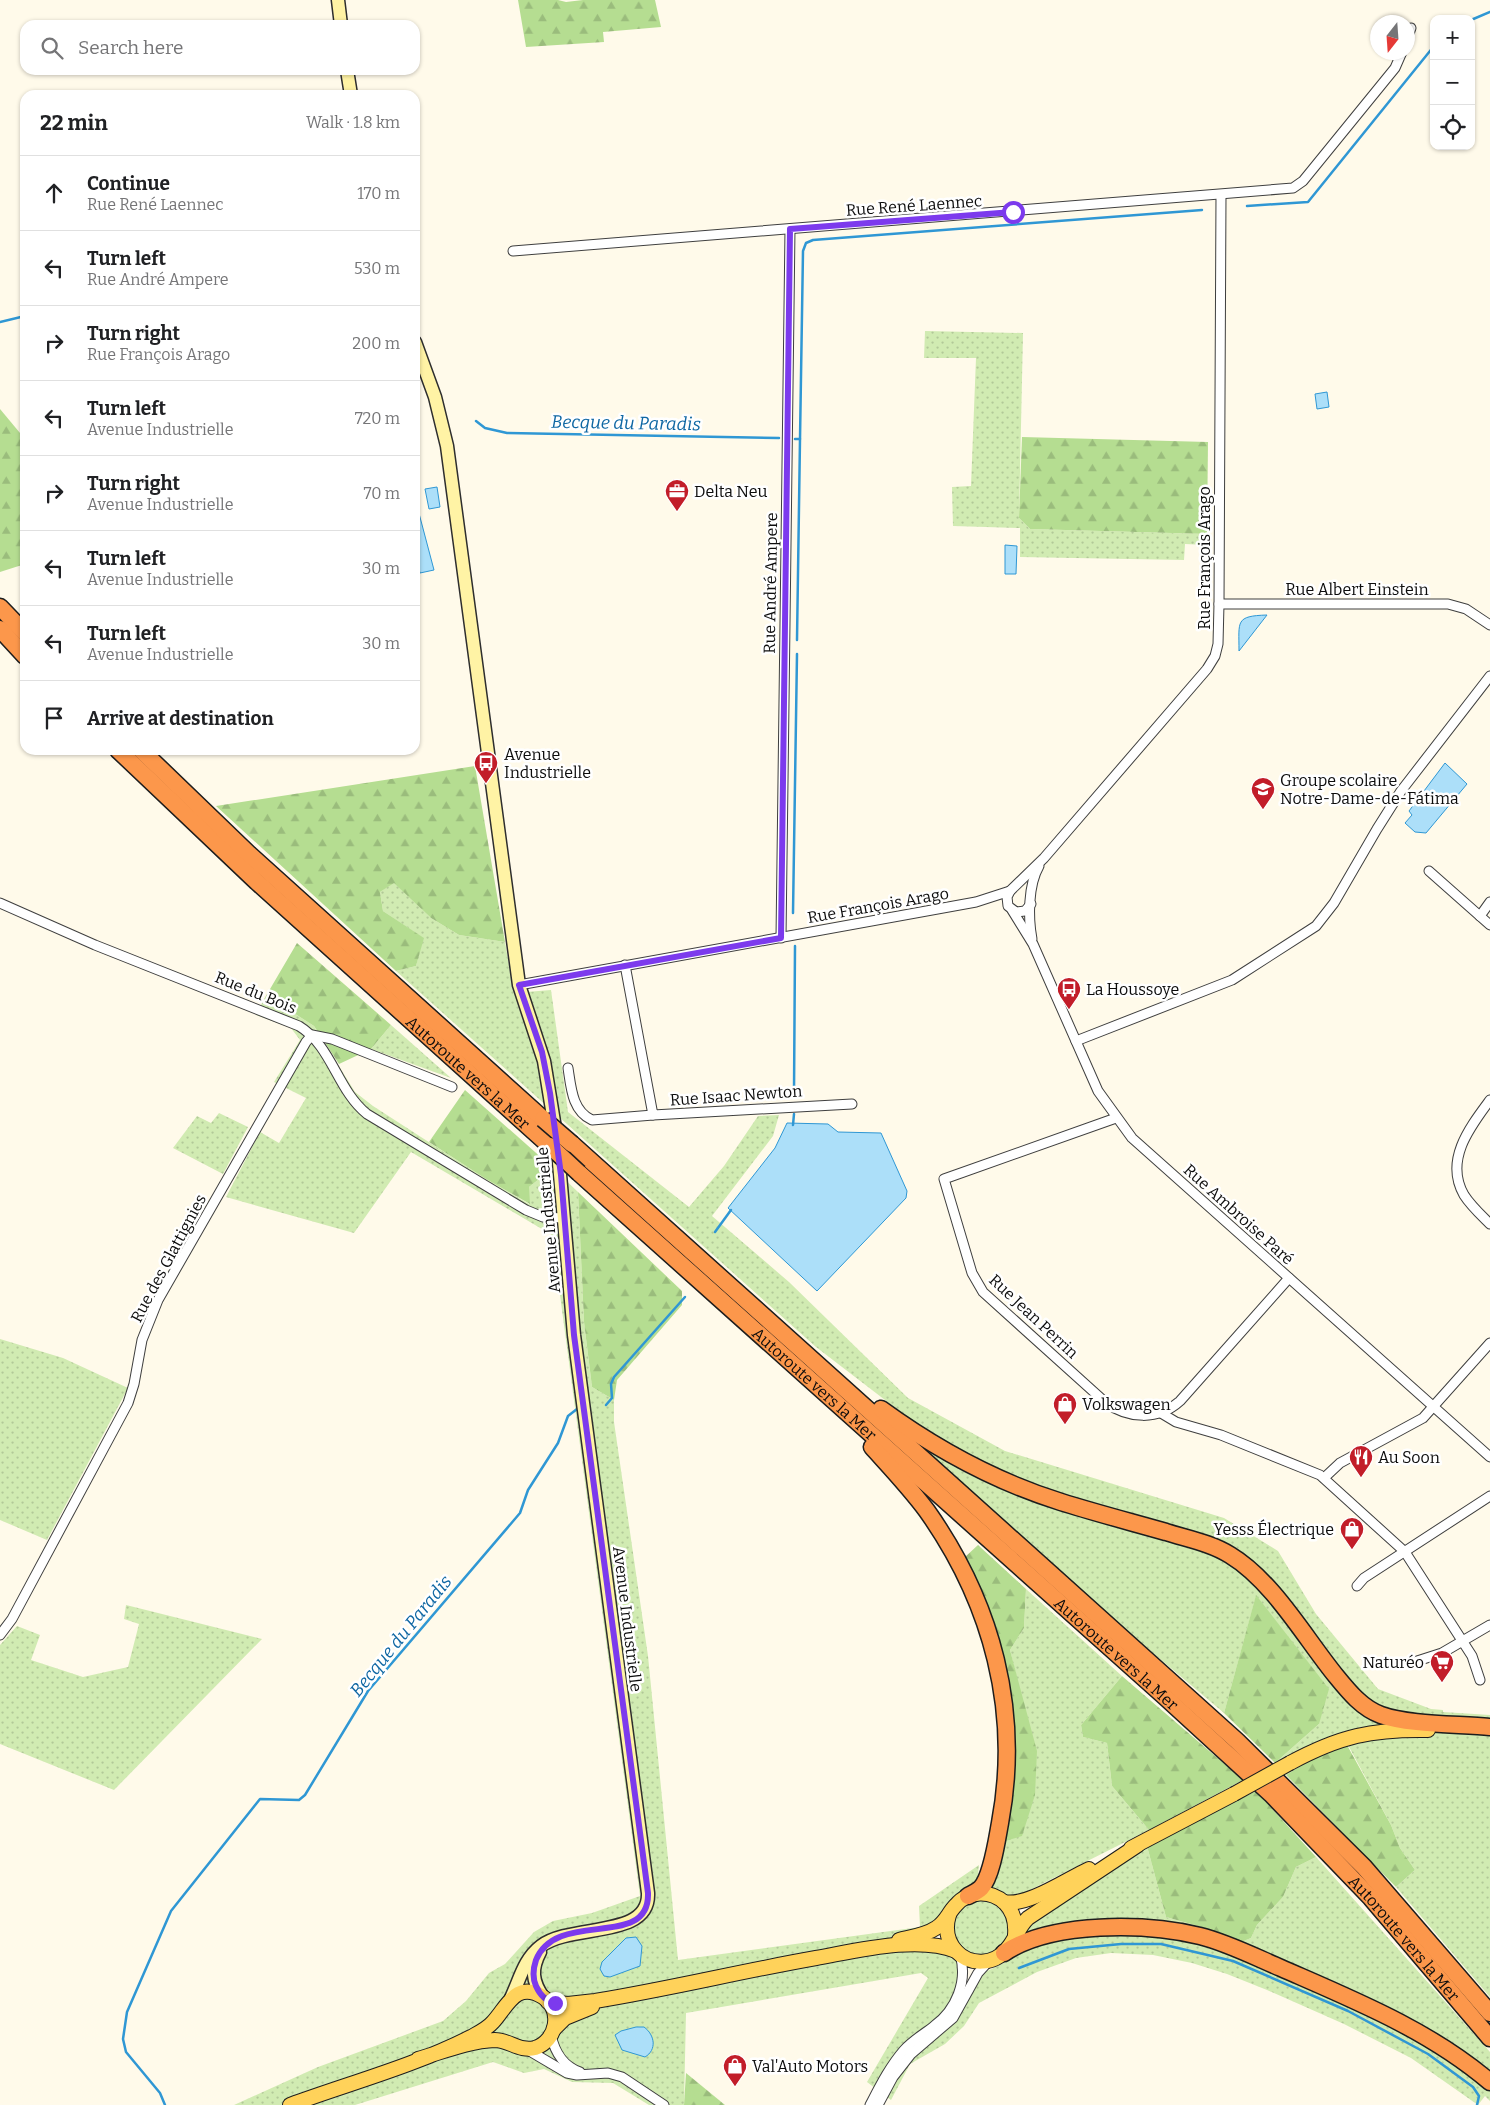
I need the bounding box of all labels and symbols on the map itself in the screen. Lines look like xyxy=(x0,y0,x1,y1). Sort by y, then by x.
north arrow xyxy=(1370,15,1415,60)
street label: Rue René Laennec xyxy=(845,191,983,220)
route start xyxy=(1002,201,1025,224)
water label: Becque du Paradis xyxy=(551,411,701,435)
office icon: Delta Neu xyxy=(664,478,690,512)
place label: Delta Neu xyxy=(694,482,767,501)
street label: Rue François Arago xyxy=(1195,486,1214,630)
street label: Rue André Ampere xyxy=(760,512,781,654)
street label: Rue Albert Einstein xyxy=(1285,580,1429,599)
place label: Avenue Industrielle xyxy=(504,745,591,782)
bus stop icon: Avenue Industrielle xyxy=(473,750,499,784)
place label: Groupe scolaire Notre-Dame-de-Fátima xyxy=(1280,771,1459,808)
school or university icon: Groupe scolaire Notre-Dame-de-Fátima xyxy=(1250,776,1276,810)
street label: Rue François Arago xyxy=(806,884,950,927)
street label: Rue du Bois xyxy=(212,967,299,1017)
bus stop icon: La Houssoye xyxy=(1056,976,1082,1010)
place label: La Houssoye xyxy=(1086,980,1179,999)
street label: Autoroute vers la Mer xyxy=(402,1012,534,1133)
street label: Rue Isaac Newton xyxy=(669,1081,803,1110)
street label: Avenue Industrielle xyxy=(533,1146,564,1294)
street label: Rue Ambroise Paré xyxy=(1180,1160,1298,1269)
street label: Rue des Glattignies xyxy=(127,1191,210,1326)
street label: Rue Jean Perrin xyxy=(985,1270,1082,1362)
street label: Autoroute vers la Mer xyxy=(748,1324,880,1444)
shop icon: Volkswagen xyxy=(1052,1391,1078,1425)
place label: Volkswagen xyxy=(1082,1395,1171,1414)
restaurant icon: Au Soon xyxy=(1348,1444,1374,1478)
place label: Au Soon xyxy=(1378,1448,1440,1467)
shop icon: Yesss Électrique xyxy=(1339,1516,1365,1550)
place label: Yesss Électrique xyxy=(1213,1519,1334,1539)
street label: Avenue Industrielle xyxy=(609,1545,646,1693)
water label: Becque du Paradis xyxy=(345,1571,457,1701)
street label: Autoroute vers la Mer xyxy=(1050,1594,1182,1714)
supermarket icon: Naturéo xyxy=(1429,1649,1455,1683)
place label: Naturéo xyxy=(1362,1653,1424,1672)
street label: Autoroute vers la Mer xyxy=(1344,1872,1463,2005)
route end xyxy=(544,1992,567,2015)
shop icon: Val'Auto Motors xyxy=(722,2053,748,2087)
place label: Val'Auto Motors xyxy=(752,2057,868,2076)

